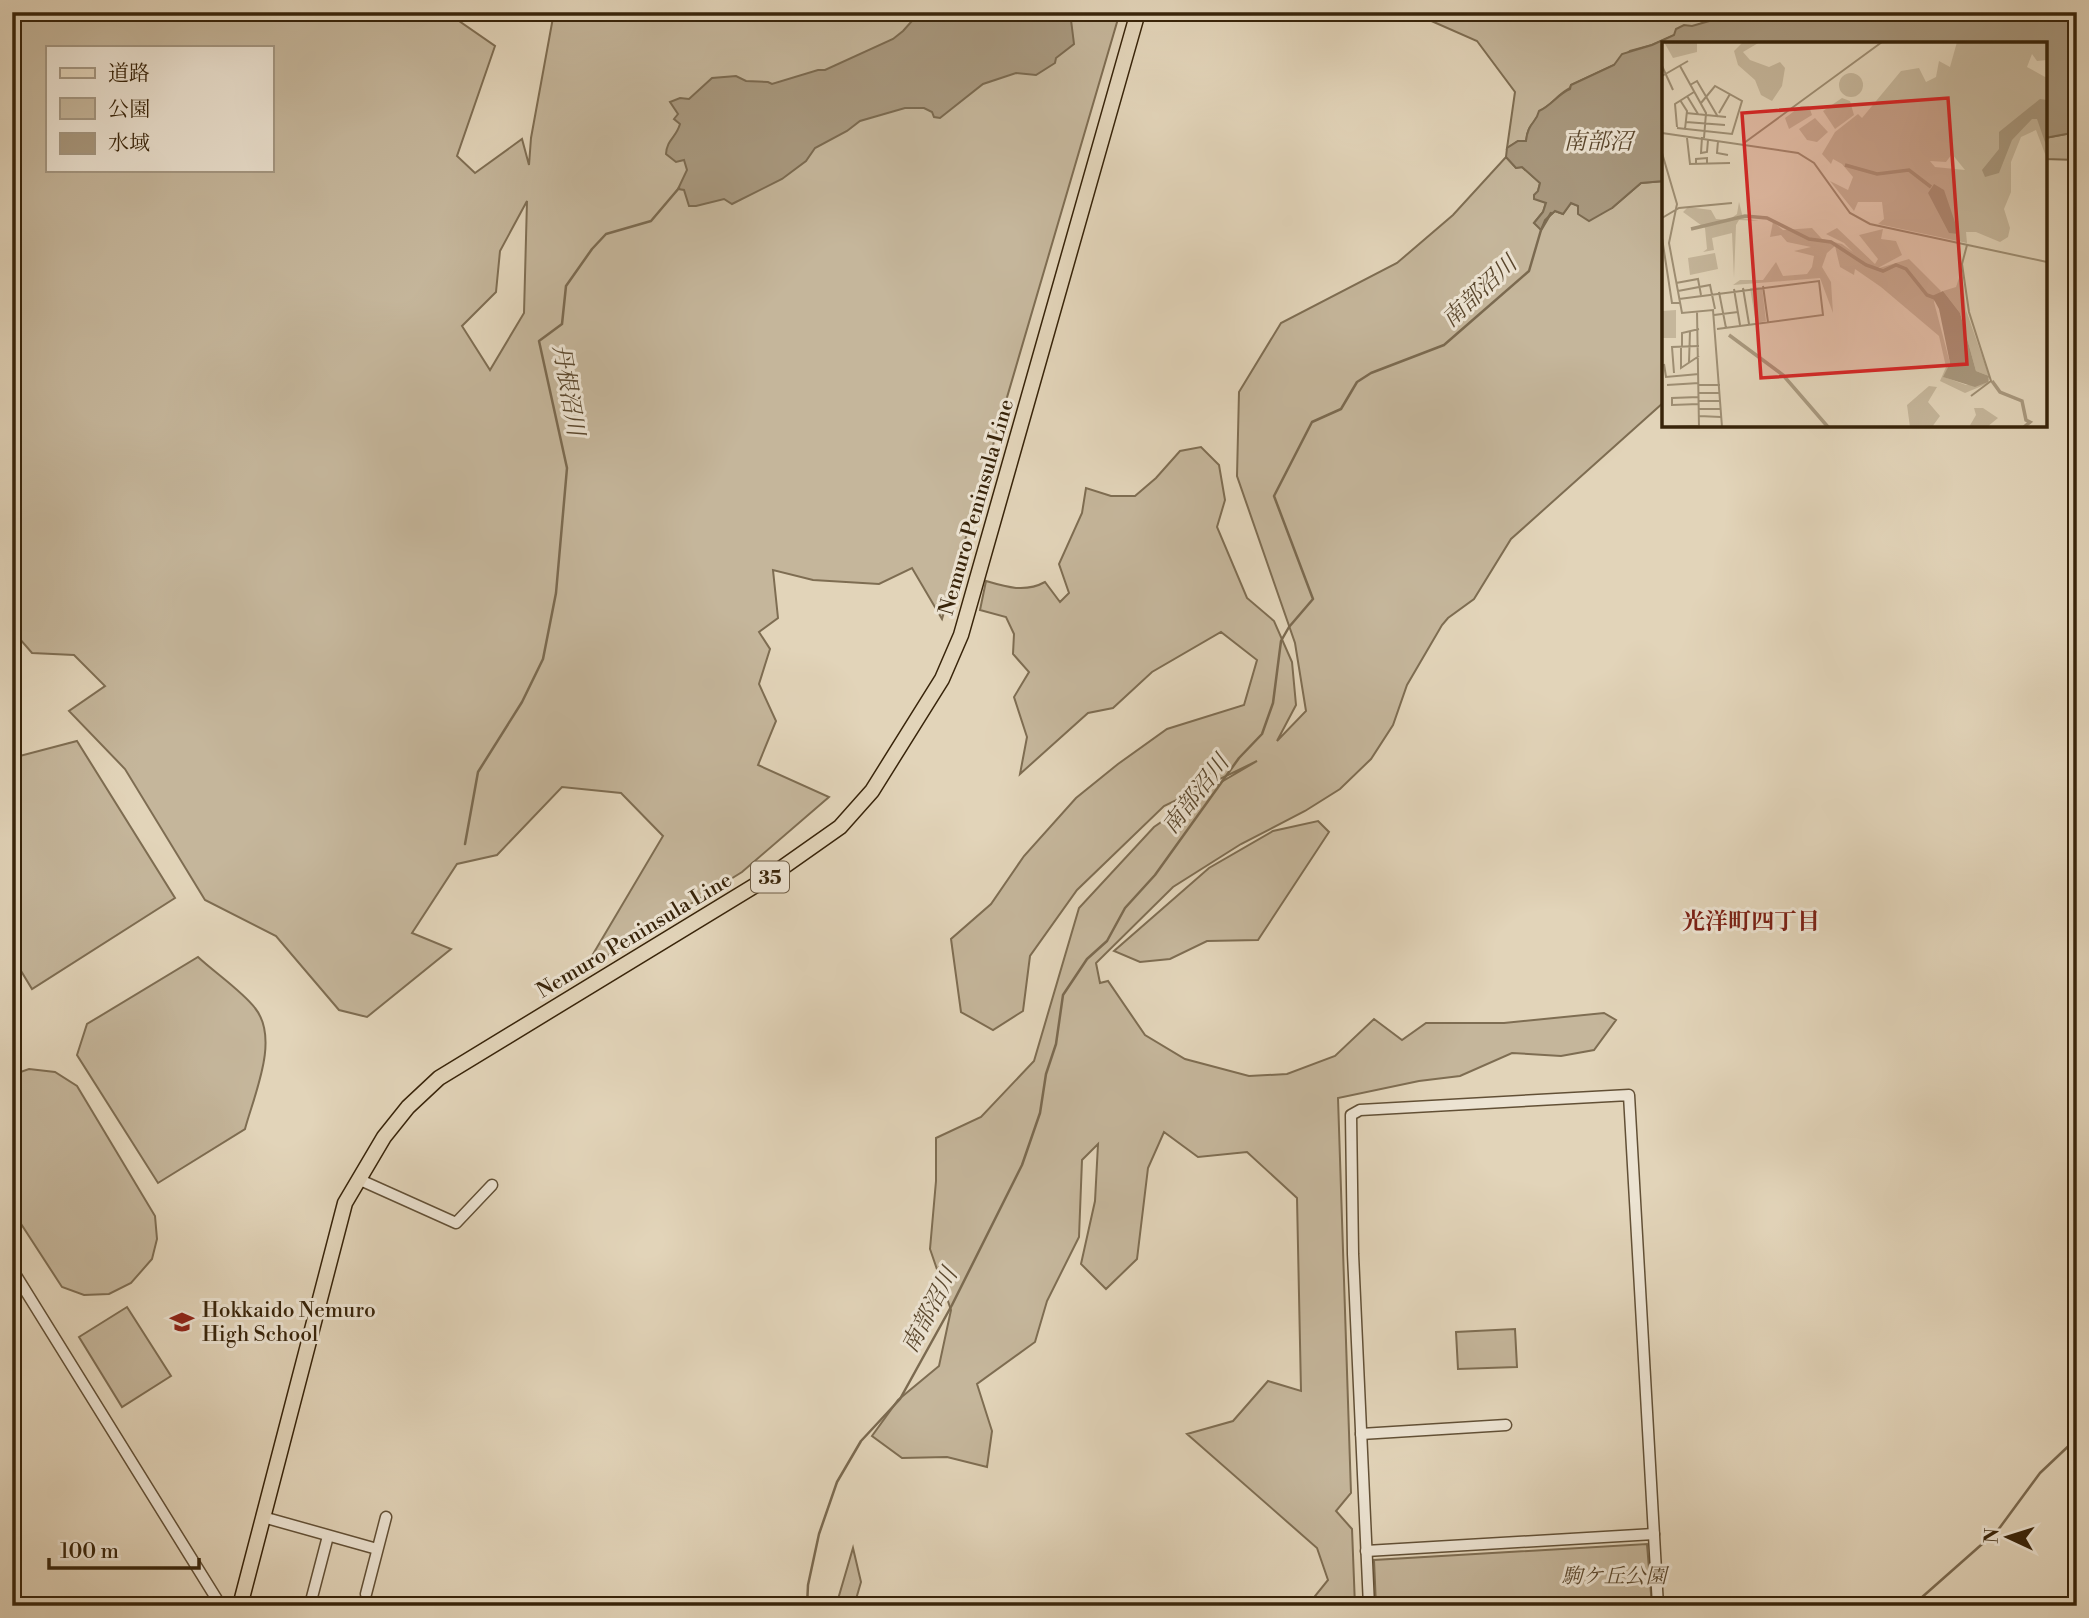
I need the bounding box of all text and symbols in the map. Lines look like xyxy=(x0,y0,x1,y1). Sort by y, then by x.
inset map xyxy=(1662,42,2047,427)
legend xyxy=(46,46,273,172)
text: 道路 xyxy=(108,61,150,87)
text: 公園 xyxy=(108,97,150,123)
water label: 南部沼 xyxy=(1564,128,1637,156)
text: 水域 xyxy=(108,131,150,157)
water label: 南部沼川 xyxy=(1436,248,1525,333)
water label: 丹根沼川 xyxy=(546,342,590,441)
street label: Nemuro Peninsula Line xyxy=(934,396,1020,618)
water label: 南部沼川 xyxy=(1156,747,1237,839)
road number: 35 xyxy=(751,862,789,892)
street label: Nemuro Peninsula Line xyxy=(532,867,737,1004)
district label: 光洋町四丁目 xyxy=(1682,908,1820,936)
water label: 南部沼川 xyxy=(896,1261,965,1358)
place label: Hokkaido Nemuro High School xyxy=(202,1298,376,1348)
school or university icon: Hokkaido Nemuro High School xyxy=(168,1308,196,1336)
north arrow xyxy=(1974,1502,2044,1572)
scale bar xyxy=(49,1527,200,1571)
text: N xyxy=(1980,1528,2005,1544)
text: 100 m xyxy=(60,1539,119,1565)
park label: 駒ケ丘公園 xyxy=(1562,1564,1669,1590)

